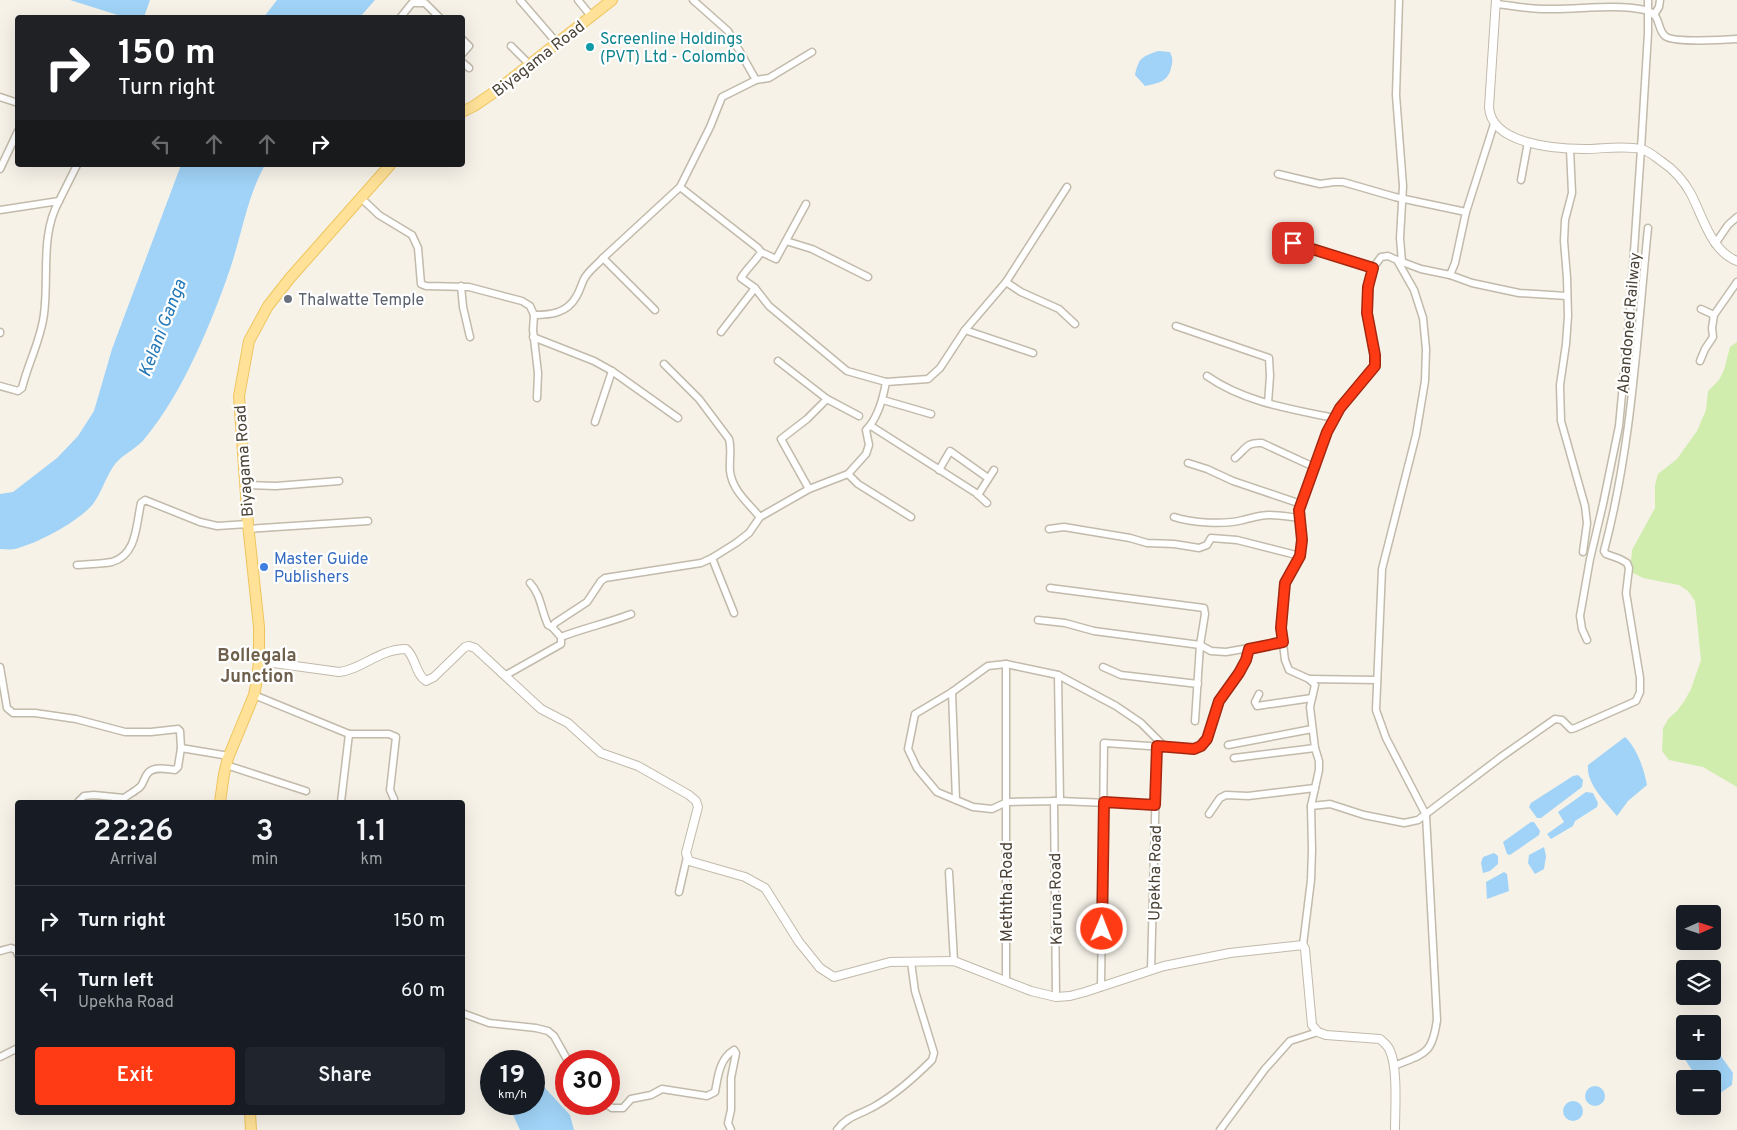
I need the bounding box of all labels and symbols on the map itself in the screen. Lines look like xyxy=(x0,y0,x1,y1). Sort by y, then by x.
street label: Biyagama Road xyxy=(489,17,589,102)
place label: Screenline Holdings (PVT) Ltd - Colombo xyxy=(600,30,746,68)
marker: Screenline Holdings (PVT) Ltd - Colombo xyxy=(584,41,596,53)
pin xyxy=(1272,222,1314,264)
street label: Abandoned Railway xyxy=(1614,252,1646,395)
water label: Kelani Ganga xyxy=(134,276,193,381)
place label: Thalwatte Temple xyxy=(298,291,424,311)
marker: Thalwatte Temple xyxy=(282,293,294,305)
street label: Biyagama Road xyxy=(231,404,259,517)
place label: Master Guide Publishers xyxy=(274,550,368,588)
marker: Master Guide Publishers xyxy=(258,561,270,573)
district label: Bollegala Junction xyxy=(217,645,297,689)
street label: Upekha Road xyxy=(1145,825,1167,921)
street label: Meththa Road xyxy=(998,842,1018,942)
street label: Karuna Road xyxy=(1046,853,1068,945)
position arrow xyxy=(1075,902,1127,954)
north arrow xyxy=(1676,905,1721,950)
speed limit sign: 30 xyxy=(555,1050,620,1115)

